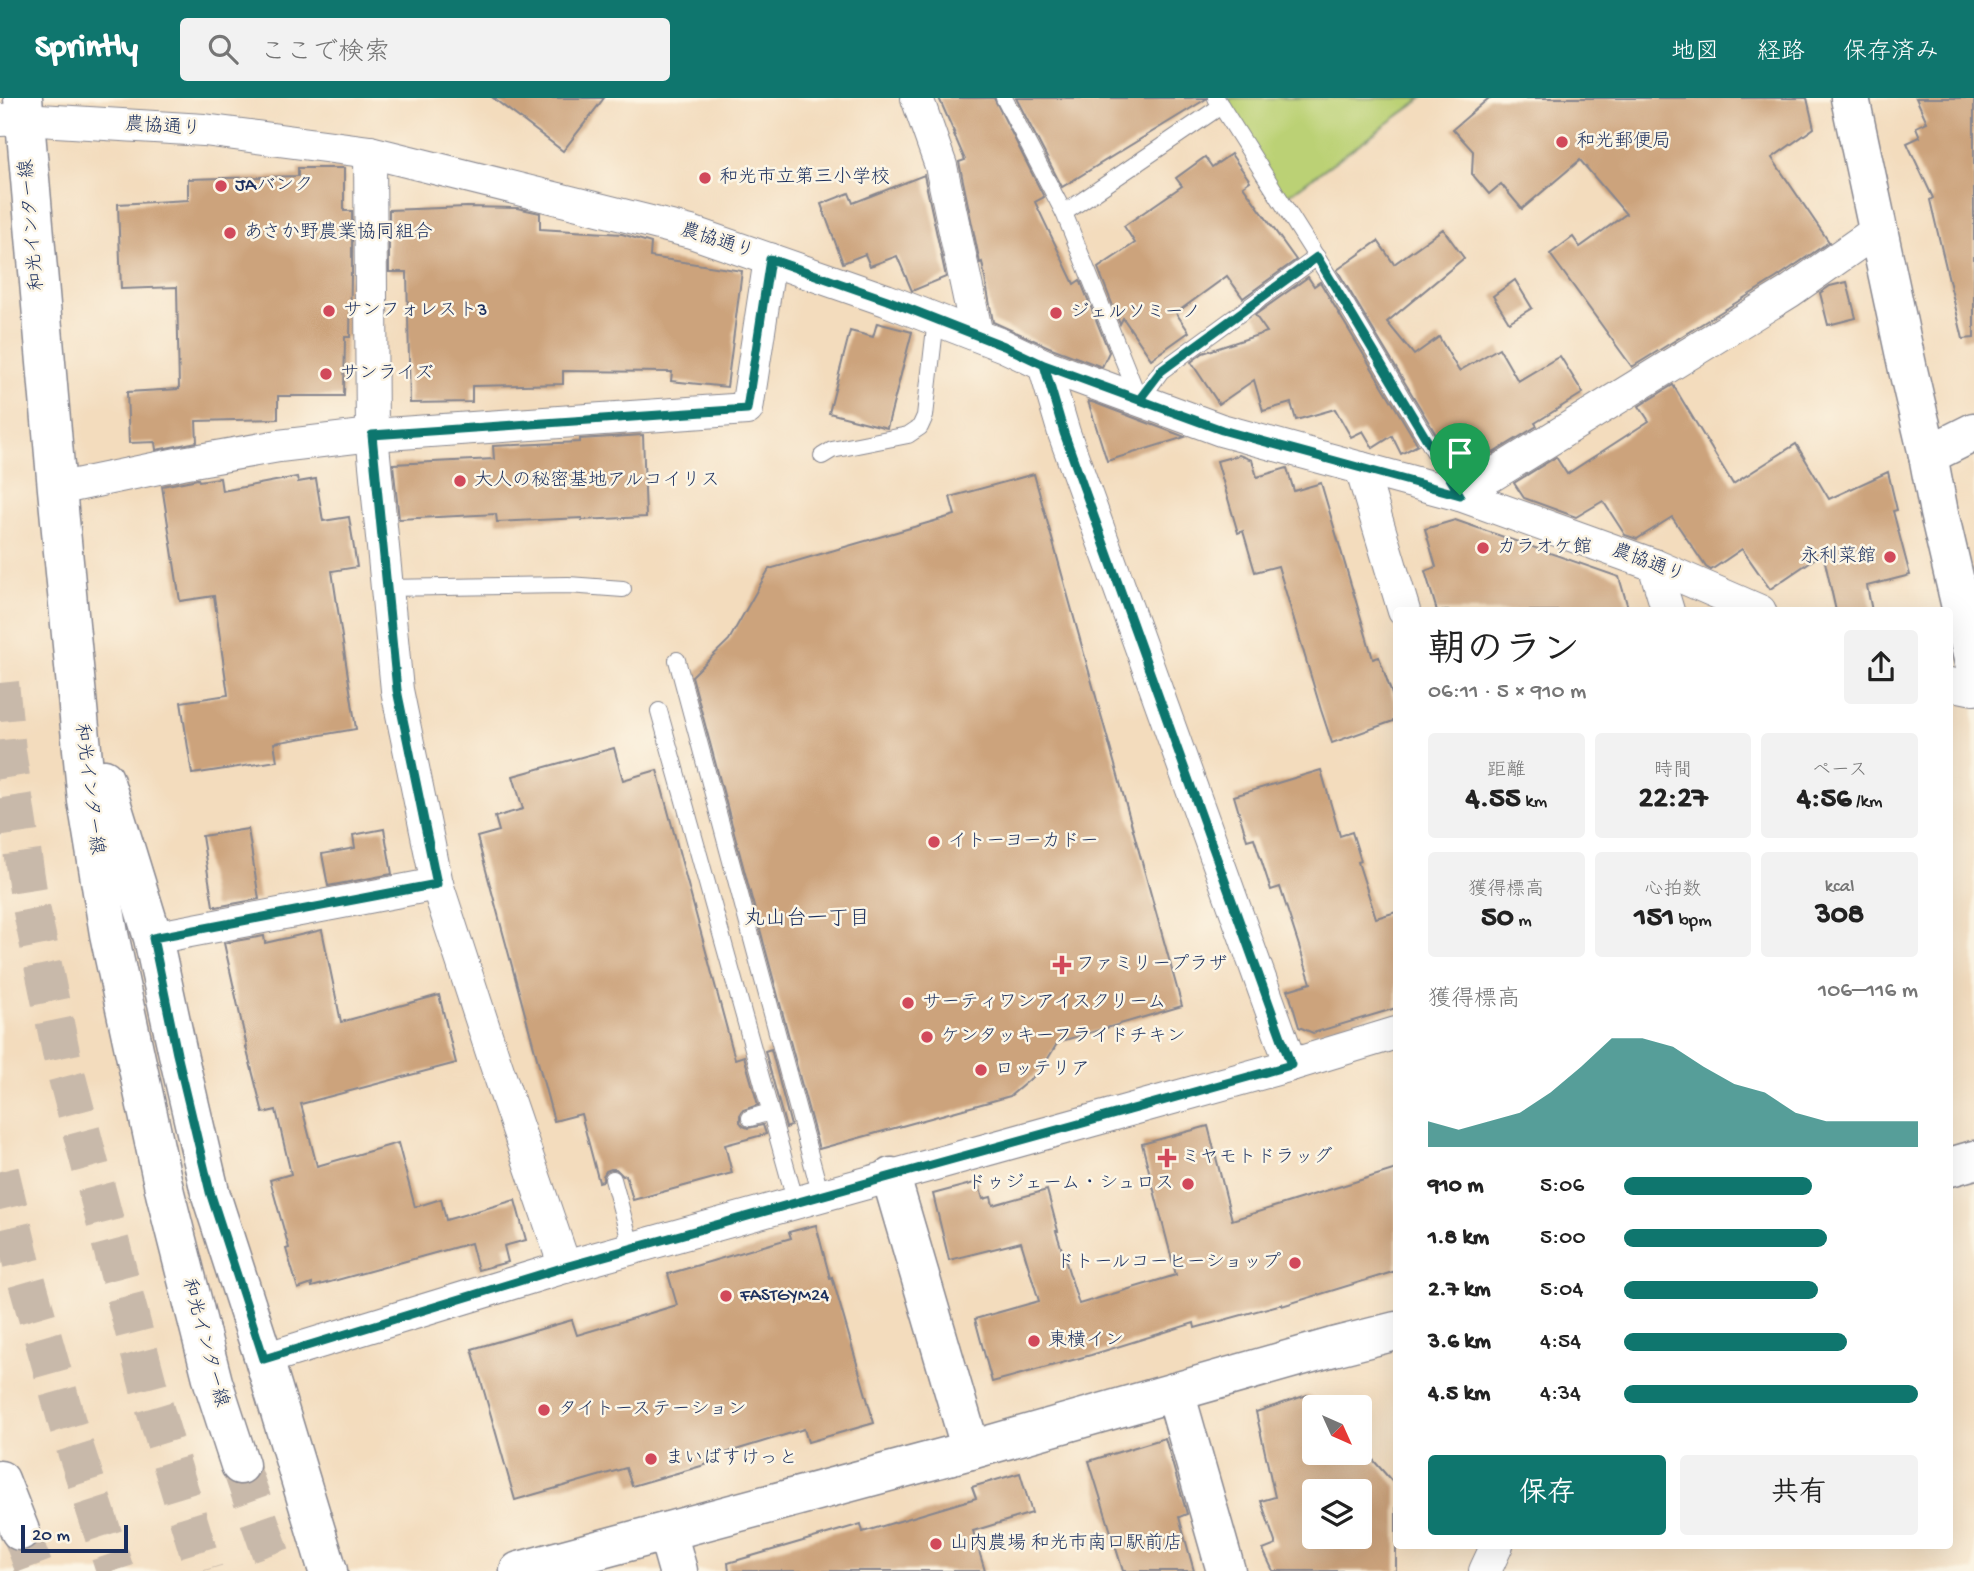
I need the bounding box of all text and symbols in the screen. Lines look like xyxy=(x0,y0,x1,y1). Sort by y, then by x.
search box xyxy=(180,18,670,81)
text: Sprintly xyxy=(35,30,138,68)
icon: search xyxy=(204,30,242,68)
text: ここで検索 xyxy=(260,39,390,70)
text: 地図 xyxy=(1671,39,1719,68)
text: 経路 xyxy=(1757,39,1805,68)
text: 保存済み xyxy=(1843,39,1939,68)
street label: 農協通り xyxy=(124,113,202,142)
place label: 和光郵便局 xyxy=(1576,131,1671,154)
marker: 和光郵便局 xyxy=(1554,134,1570,150)
street label: 和光インター線 xyxy=(15,158,50,292)
place label: 和光市立第三小学校 xyxy=(719,166,890,190)
marker: 和光市立第三小学校 xyxy=(697,170,713,186)
place label: JAバンク xyxy=(235,175,313,198)
marker: JAバンク xyxy=(213,178,229,194)
street label: 農協通り xyxy=(677,218,757,265)
place label: あさか野農業協同組合 xyxy=(244,221,433,245)
marker: あさか野農業協同組合 xyxy=(222,225,238,241)
place label: サンフォレスト3 xyxy=(343,300,488,323)
place label: ジェルソミーノ xyxy=(1070,302,1201,325)
marker: サンフォレスト3 xyxy=(321,303,337,319)
marker: ジェルソミーノ xyxy=(1048,305,1064,321)
place label: サンライズ xyxy=(340,363,433,386)
marker: サンライズ xyxy=(318,366,334,382)
pin xyxy=(1430,423,1490,495)
icon: arrive xyxy=(1441,434,1479,472)
place label: 大人の秘密基地アルコイリス xyxy=(474,469,720,493)
marker: 大人の秘密基地アルコイリス xyxy=(452,473,468,489)
place label: カラオケ館 xyxy=(1497,537,1592,560)
street label: 農協通り xyxy=(1608,539,1688,588)
marker: カラオケ館 xyxy=(1475,540,1491,556)
place label: 永利菜館 xyxy=(1800,545,1876,569)
marker: 永利菜館 xyxy=(1882,549,1898,565)
button: share xyxy=(1844,630,1918,704)
text: 朝のラン xyxy=(1428,631,1580,675)
text: 06:11 · 5 × 910 m xyxy=(1428,679,1586,706)
street label: 和光インター線 xyxy=(69,722,108,856)
text: 距離 xyxy=(1487,760,1525,783)
text: 時間 xyxy=(1654,760,1692,783)
text: ペース xyxy=(1812,760,1868,783)
text: 4.55 xyxy=(1466,783,1521,818)
text: 22:27 xyxy=(1638,783,1708,818)
text: 4:56 xyxy=(1797,783,1851,818)
text: km xyxy=(1521,791,1547,814)
text: /km xyxy=(1851,791,1882,814)
place label: イトーヨーカドー xyxy=(948,831,1099,854)
marker: イトーヨーカドー xyxy=(926,834,942,850)
text: kcal xyxy=(1825,876,1855,899)
text: 獲得標高 xyxy=(1468,879,1544,902)
text: 心拍数 xyxy=(1644,879,1702,902)
text: 308 xyxy=(1815,899,1864,934)
text: 50 xyxy=(1481,902,1514,937)
text: 151 xyxy=(1634,902,1674,937)
district label: 丸山台一丁目 xyxy=(744,907,870,933)
text: m xyxy=(1514,910,1532,933)
text: bpm xyxy=(1674,910,1712,933)
place label: ファミリープラザ xyxy=(1076,954,1227,977)
marker: ファミリープラザ xyxy=(1054,957,1070,973)
text: 106–116 m xyxy=(1818,978,1918,1005)
text: 獲得標高 xyxy=(1428,987,1520,1014)
place label: サーティワンアイスクリーム xyxy=(922,992,1166,1015)
marker: サーティワンアイスクリーム xyxy=(900,995,916,1011)
place label: ケンタッキーフライドチキン xyxy=(941,1026,1186,1049)
marker: ケンタッキーフライドチキン xyxy=(919,1029,935,1045)
place label: ロッテリア xyxy=(995,1059,1090,1082)
marker: ロッテリア xyxy=(973,1062,989,1078)
place label: ミヤモトドラッグ xyxy=(1181,1146,1333,1170)
marker: ミヤモトドラッグ xyxy=(1159,1150,1175,1166)
place label: ドゥジェーム・シュロス xyxy=(967,1173,1174,1196)
text: 910 m xyxy=(1428,1173,1484,1200)
text: 5:06 xyxy=(1540,1173,1584,1200)
marker: ドゥジェーム・シュロス xyxy=(1180,1176,1196,1192)
text: 1.8 km xyxy=(1428,1225,1489,1252)
text: 5:00 xyxy=(1540,1225,1585,1252)
place label: ドトールコーヒーショップ xyxy=(1056,1252,1281,1275)
marker: ドトールコーヒーショップ xyxy=(1287,1255,1303,1271)
street label: 和光インター線 xyxy=(176,1276,233,1410)
text: 2.7 km xyxy=(1428,1277,1491,1304)
text: 5:04 xyxy=(1540,1277,1583,1304)
place label: FASTGYM24 xyxy=(739,1285,829,1308)
marker: FASTGYM24 xyxy=(718,1288,734,1304)
place label: 東横イン xyxy=(1048,1329,1124,1353)
text: 3.6 km xyxy=(1428,1329,1491,1356)
text: 4:54 xyxy=(1540,1329,1581,1356)
marker: 東横イン xyxy=(1026,1333,1042,1349)
text: 4.5 km xyxy=(1428,1381,1490,1408)
text: 4:34 xyxy=(1540,1381,1581,1408)
north arrow xyxy=(1302,1395,1372,1465)
map controls xyxy=(1302,1395,1372,1549)
place label: タイトーステーション xyxy=(558,1399,747,1422)
marker: タイトーステーション xyxy=(536,1402,552,1418)
place label: まいばすけっと xyxy=(665,1448,798,1471)
marker: まいばすけっと xyxy=(643,1451,659,1467)
button: 保存 xyxy=(1428,1455,1666,1535)
button: 共有 xyxy=(1680,1455,1918,1535)
button: layers xyxy=(1302,1479,1372,1549)
scale bar xyxy=(21,1522,128,1554)
text: 20 m xyxy=(32,1525,70,1548)
place label: 山内農場 和光市南口駅前店 xyxy=(950,1532,1183,1556)
marker: 山内農場 和光市南口駅前店 xyxy=(928,1536,944,1552)

